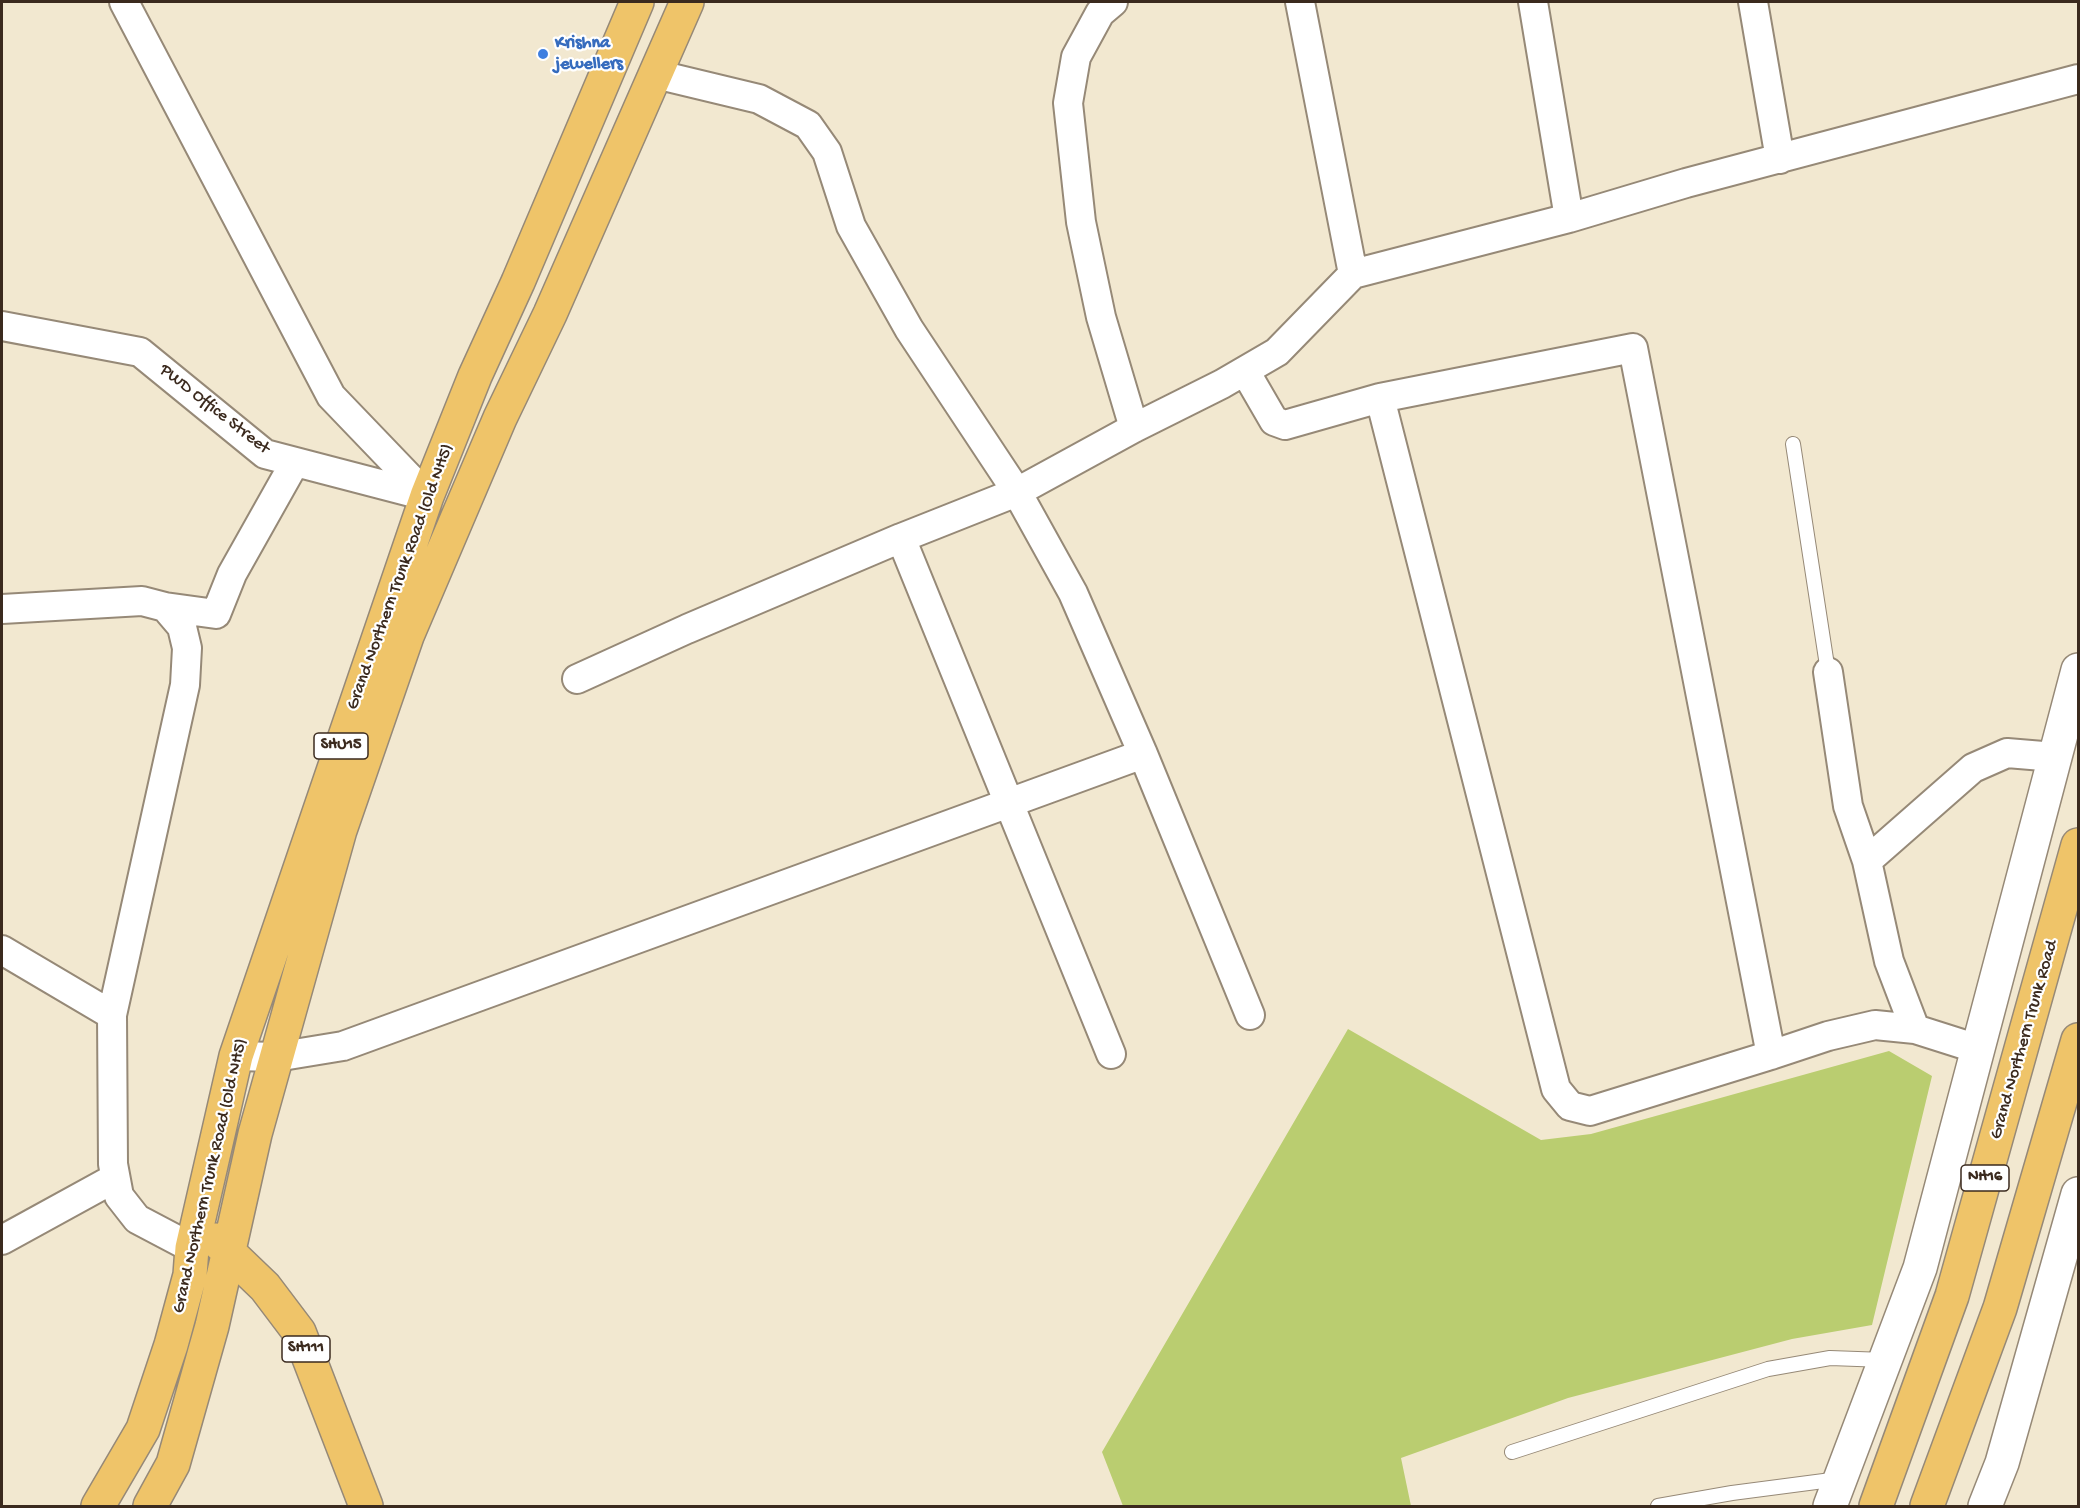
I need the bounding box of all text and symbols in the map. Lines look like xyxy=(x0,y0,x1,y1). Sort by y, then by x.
place label: Krishna jewellers xyxy=(555,33,623,76)
marker: Krishna jewellers xyxy=(536,47,550,61)
street label: PWD Office Street xyxy=(154,360,274,460)
street label: Grand Northern Trunk Road (Old NH5) xyxy=(343,441,459,713)
road number: SHU15 xyxy=(314,733,368,759)
street label: Grand Northern Trunk Road xyxy=(1986,938,2064,1142)
street label: Grand Northern Trunk Road (Old NH5) xyxy=(169,1036,253,1316)
road number: NH16 xyxy=(1961,1165,2009,1191)
road number: SH111 xyxy=(282,1336,330,1362)

